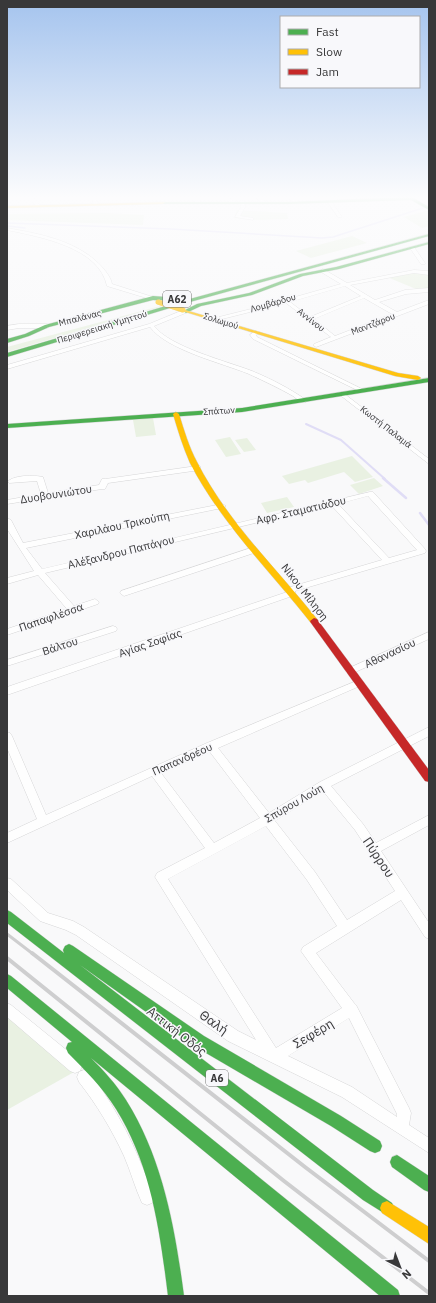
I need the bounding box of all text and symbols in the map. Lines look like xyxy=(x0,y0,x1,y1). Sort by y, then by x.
legend xyxy=(280,16,420,88)
text: Fast xyxy=(316,24,339,39)
text: Slow xyxy=(316,44,342,59)
text: Jam xyxy=(316,64,339,79)
road number: Α62 xyxy=(163,291,191,307)
street label: Λομβάρδου xyxy=(249,291,297,314)
street label: Αννίνου xyxy=(295,305,327,334)
street label: Μπαλάνας xyxy=(57,307,103,328)
street label: Περιφερειακή Υμηττού xyxy=(56,308,148,345)
street label: Σολωμού xyxy=(202,310,240,331)
street label: Μαντζάρου xyxy=(349,310,396,337)
street label: Κωστή Παλαμά xyxy=(358,403,414,450)
street label: Σπάτων xyxy=(203,404,236,417)
street label: Δυοβουνιώτου xyxy=(19,481,93,507)
street label: Αφρ. Σταματιάδου xyxy=(255,493,347,527)
street label: Χαριλάου Τρικούπη xyxy=(73,508,171,542)
street label: Αλέξανδρου Παπάγου xyxy=(66,532,176,572)
street label: Νίκου Μίληση xyxy=(278,561,332,623)
street label: Παπαφλέσσα xyxy=(17,599,85,635)
street label: Αγίας Σοφίας xyxy=(117,626,183,660)
street label: Βάλτου xyxy=(40,634,80,658)
street label: Αθανασίου xyxy=(362,635,418,671)
street label: Παπανδρέου xyxy=(150,739,214,779)
street label: Σπύρου Λούη xyxy=(262,780,326,826)
street label: Πύρρου xyxy=(359,834,398,881)
street label: Αττική Οδός xyxy=(143,1003,210,1060)
street label: Θαλή xyxy=(196,1006,232,1038)
street label: Σεφέρη xyxy=(290,1015,337,1052)
road number: Α6 xyxy=(206,1070,228,1086)
north arrow xyxy=(380,1247,420,1287)
text: N xyxy=(399,1267,414,1282)

